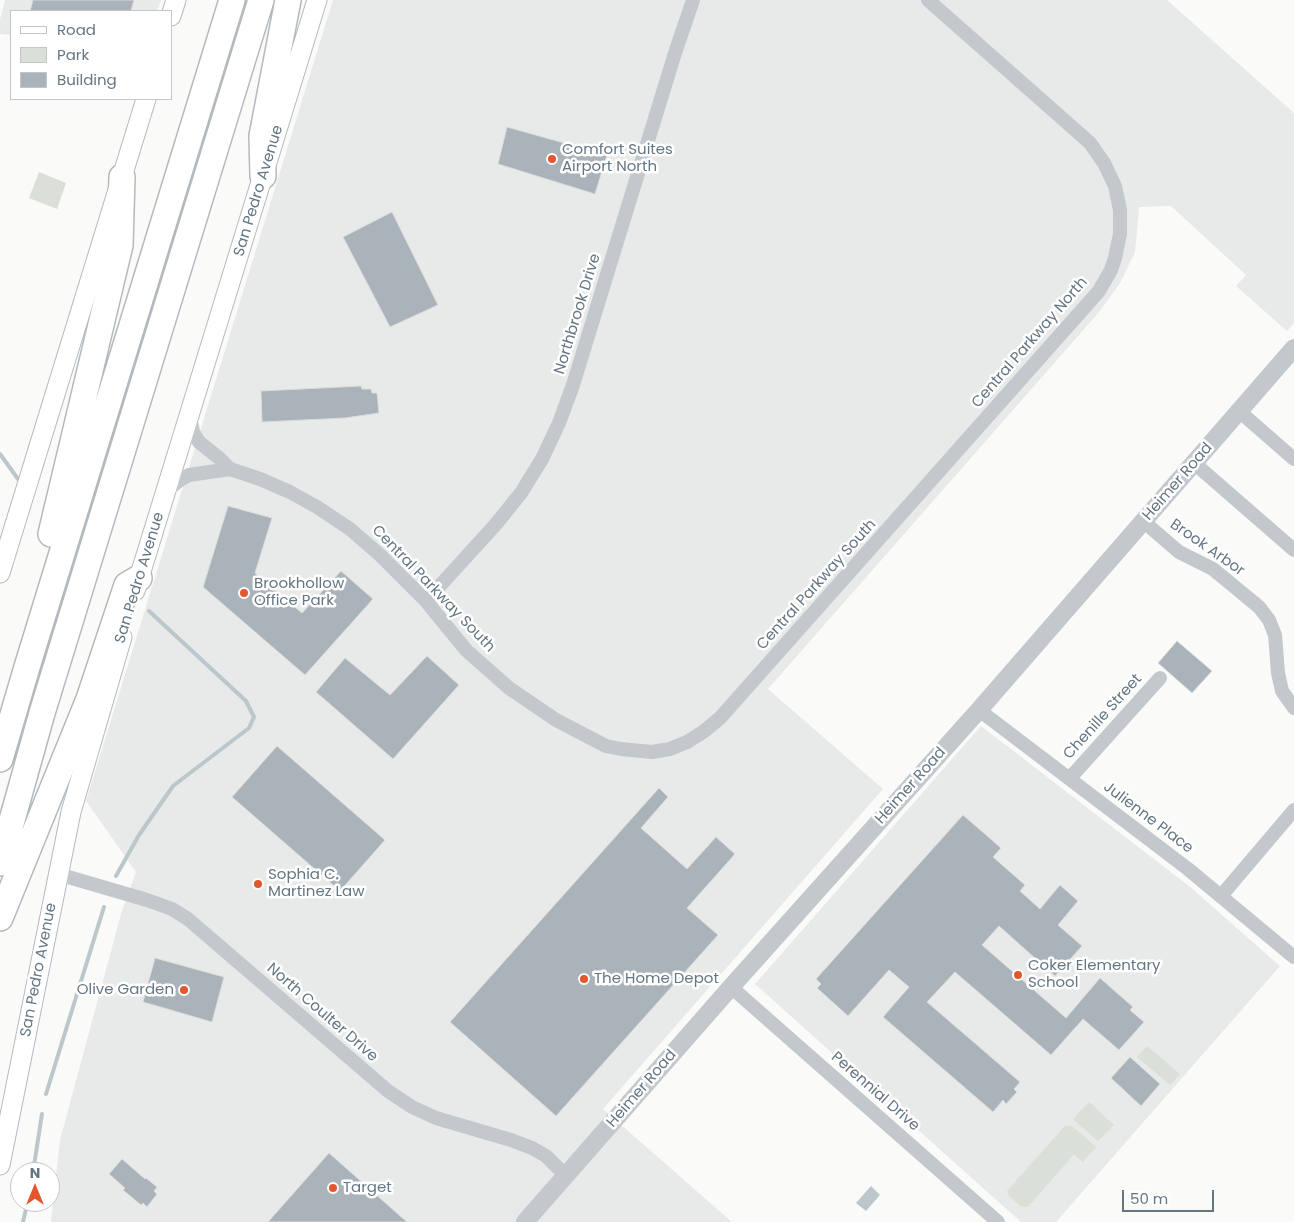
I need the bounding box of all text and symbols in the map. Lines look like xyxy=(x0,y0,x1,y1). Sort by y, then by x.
legend xyxy=(10,10,172,100)
text: Road xyxy=(57,19,96,40)
text: Park xyxy=(57,44,89,65)
text: Building xyxy=(57,69,117,90)
street label: San Pedro Avenue xyxy=(230,123,288,259)
place label: Comfort Suites Airport North xyxy=(562,141,673,176)
marker: Comfort Suites Airport North xyxy=(546,153,558,165)
street label: Northbrook Drive xyxy=(551,252,605,376)
street label: Central Parkway North xyxy=(968,274,1092,412)
street label: Heimer Road xyxy=(1139,440,1217,524)
street label: San Pedro Avenue xyxy=(111,510,169,646)
street label: Central Parkway South xyxy=(754,516,880,654)
street label: Brook Arbor xyxy=(1166,516,1248,580)
street label: Central Parkway South xyxy=(368,522,498,656)
place label: Brookhollow Office Park xyxy=(254,575,344,610)
marker: Brookhollow Office Park xyxy=(238,587,250,599)
street label: Chenille Street xyxy=(1060,671,1146,763)
street label: Heimer Road xyxy=(872,744,950,828)
street label: Julienne Place xyxy=(1100,778,1196,858)
place label: Sophia C. Martinez Law xyxy=(268,866,364,901)
marker: Sophia C. Martinez Law xyxy=(252,878,264,890)
street label: San Pedro Avenue xyxy=(17,901,61,1039)
place label: Coker Elementary School xyxy=(1028,957,1160,992)
street label: North Coulter Drive xyxy=(263,960,381,1066)
marker: Coker Elementary School xyxy=(1012,969,1024,981)
place label: The Home Depot xyxy=(594,970,719,988)
marker: The Home Depot xyxy=(578,973,590,985)
place label: Olive Garden xyxy=(77,981,174,999)
marker: Olive Garden xyxy=(178,984,190,996)
street label: Heimer Road xyxy=(603,1047,681,1131)
street label: Perennial Drive xyxy=(827,1049,923,1135)
north arrow xyxy=(10,1162,60,1212)
text: N xyxy=(30,1163,40,1183)
place label: Target xyxy=(343,1179,392,1197)
scale bar xyxy=(1124,1180,1216,1212)
marker: Target xyxy=(327,1182,339,1194)
text: 50 m xyxy=(1130,1188,1168,1209)

